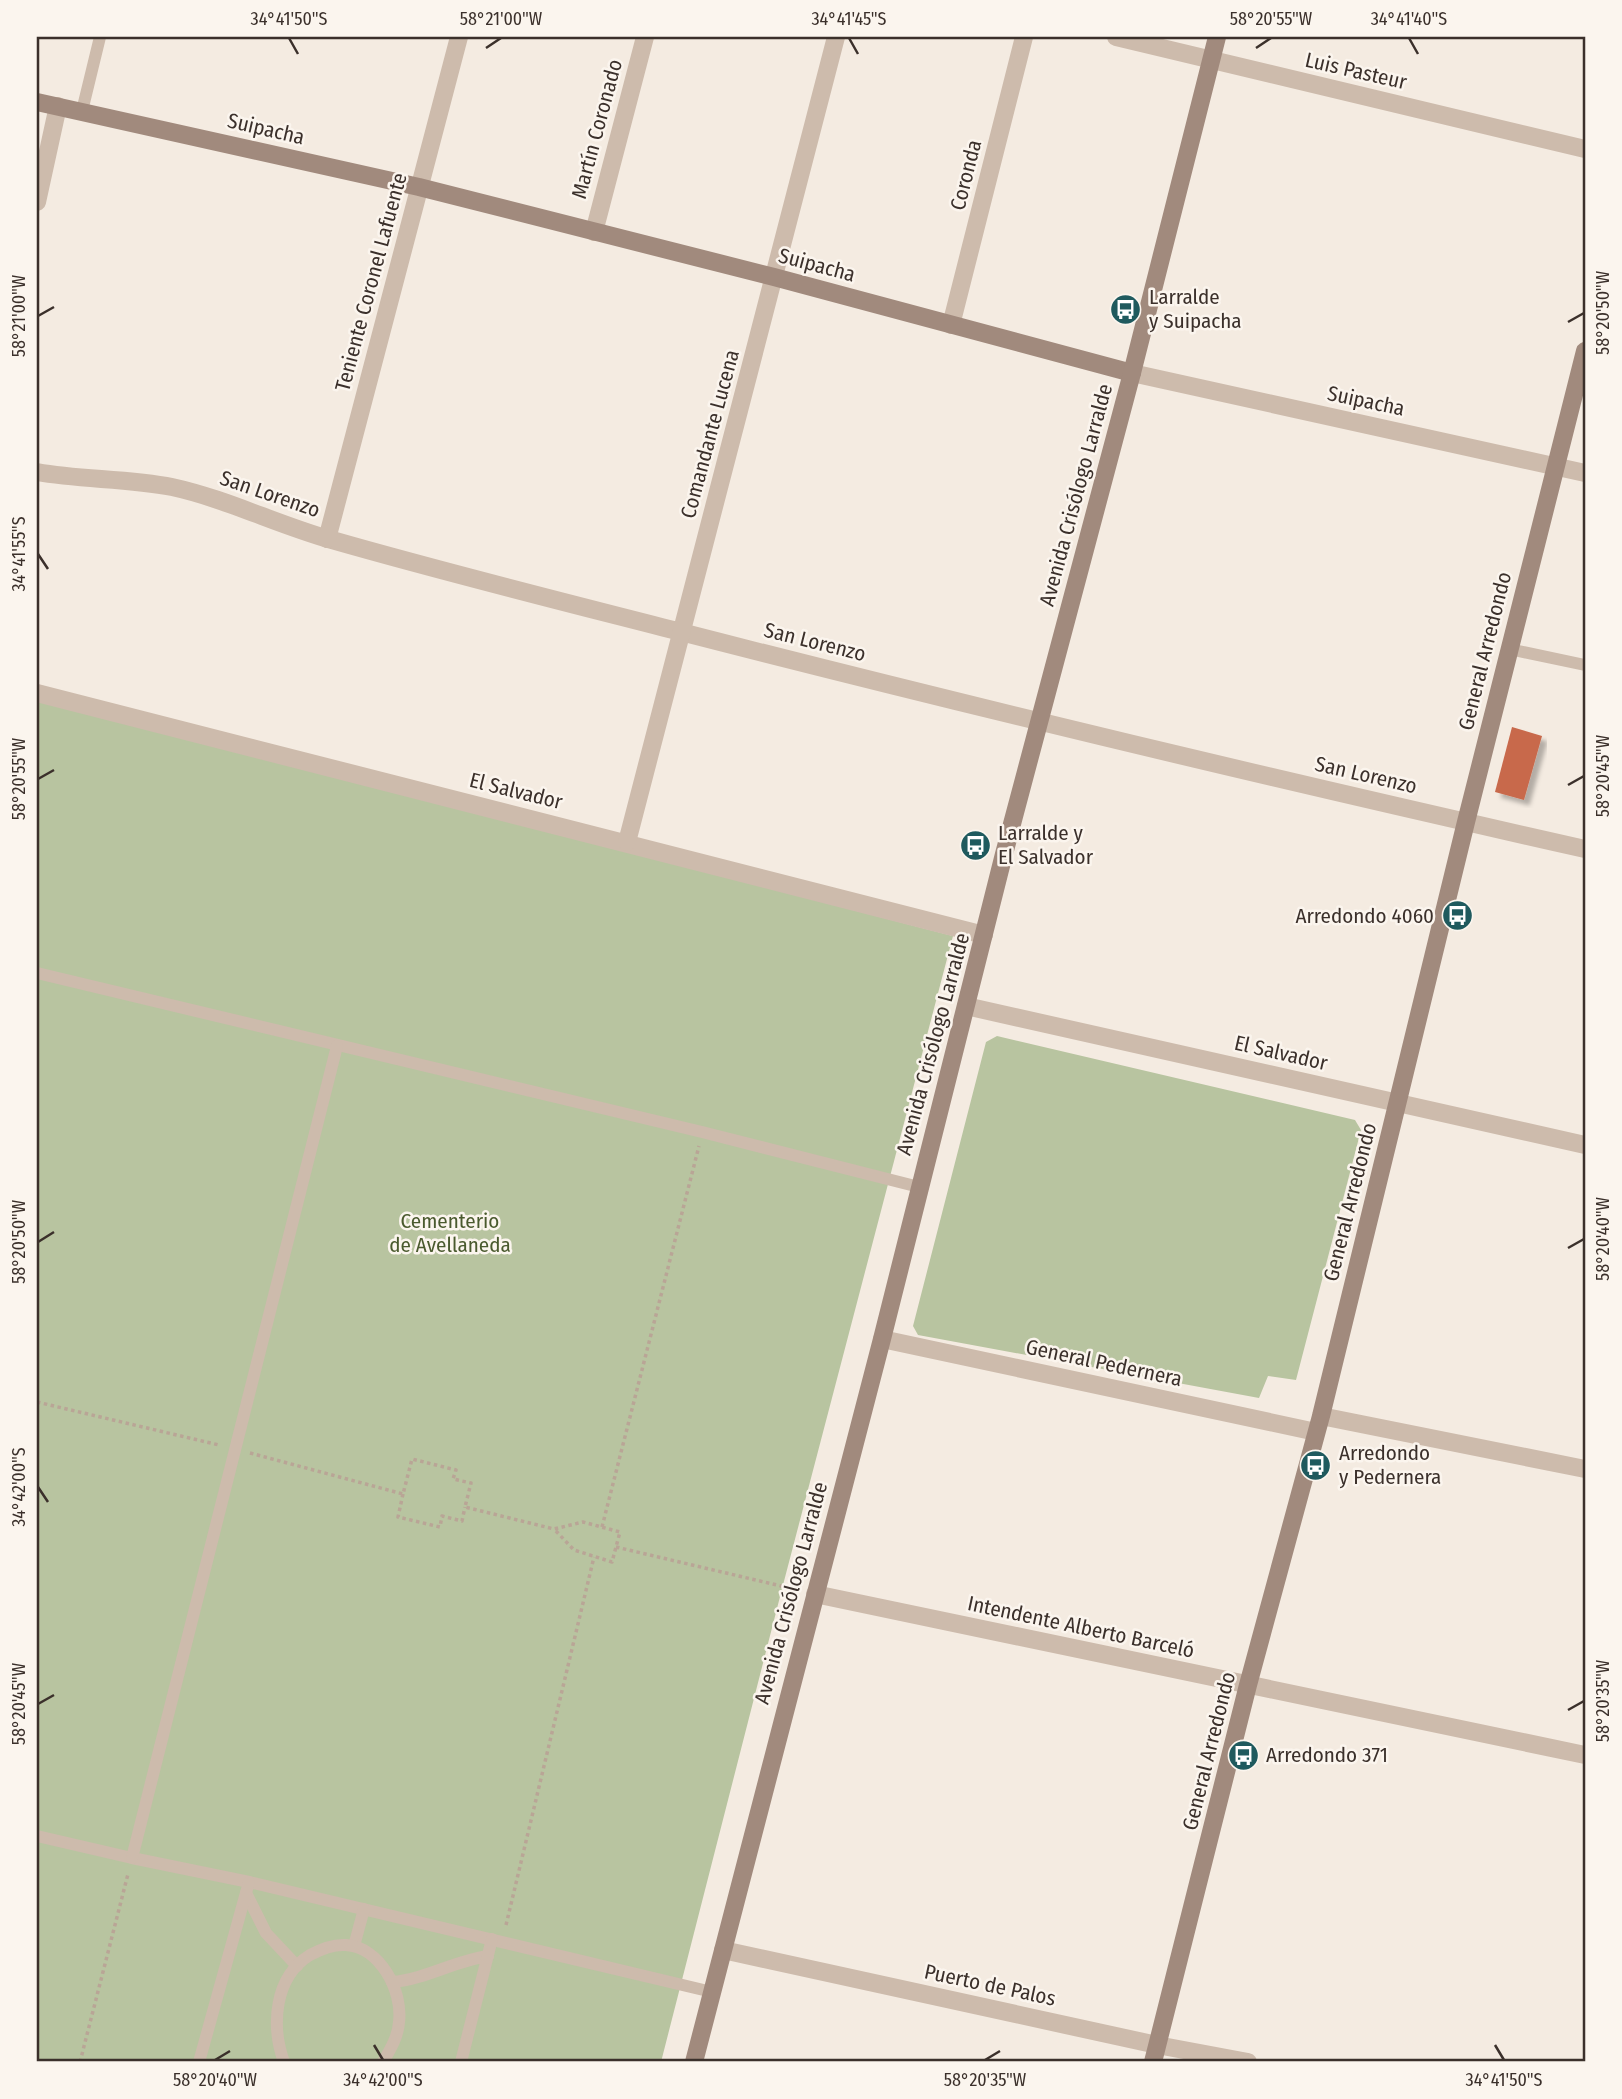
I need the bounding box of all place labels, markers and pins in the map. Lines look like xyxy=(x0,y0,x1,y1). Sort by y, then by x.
place label: Larralde y Suipacha xyxy=(1149,284,1242,334)
bus stop icon: Larralde y Suipacha xyxy=(1109,292,1143,326)
place label: Larralde y El Salvador xyxy=(998,820,1094,870)
bus stop icon: Larralde y El Salvador xyxy=(958,828,992,862)
bus stop icon: Arredondo 4060 xyxy=(1440,899,1474,933)
place label: Arredondo 4060 xyxy=(1295,903,1434,929)
place label: Arredondo y Pedernera xyxy=(1339,1440,1441,1490)
bus stop icon: Arredondo y Pedernera xyxy=(1299,1448,1333,1482)
bus stop icon: Arredondo 371 xyxy=(1226,1738,1260,1772)
place label: Arredondo 371 xyxy=(1266,1742,1388,1768)

